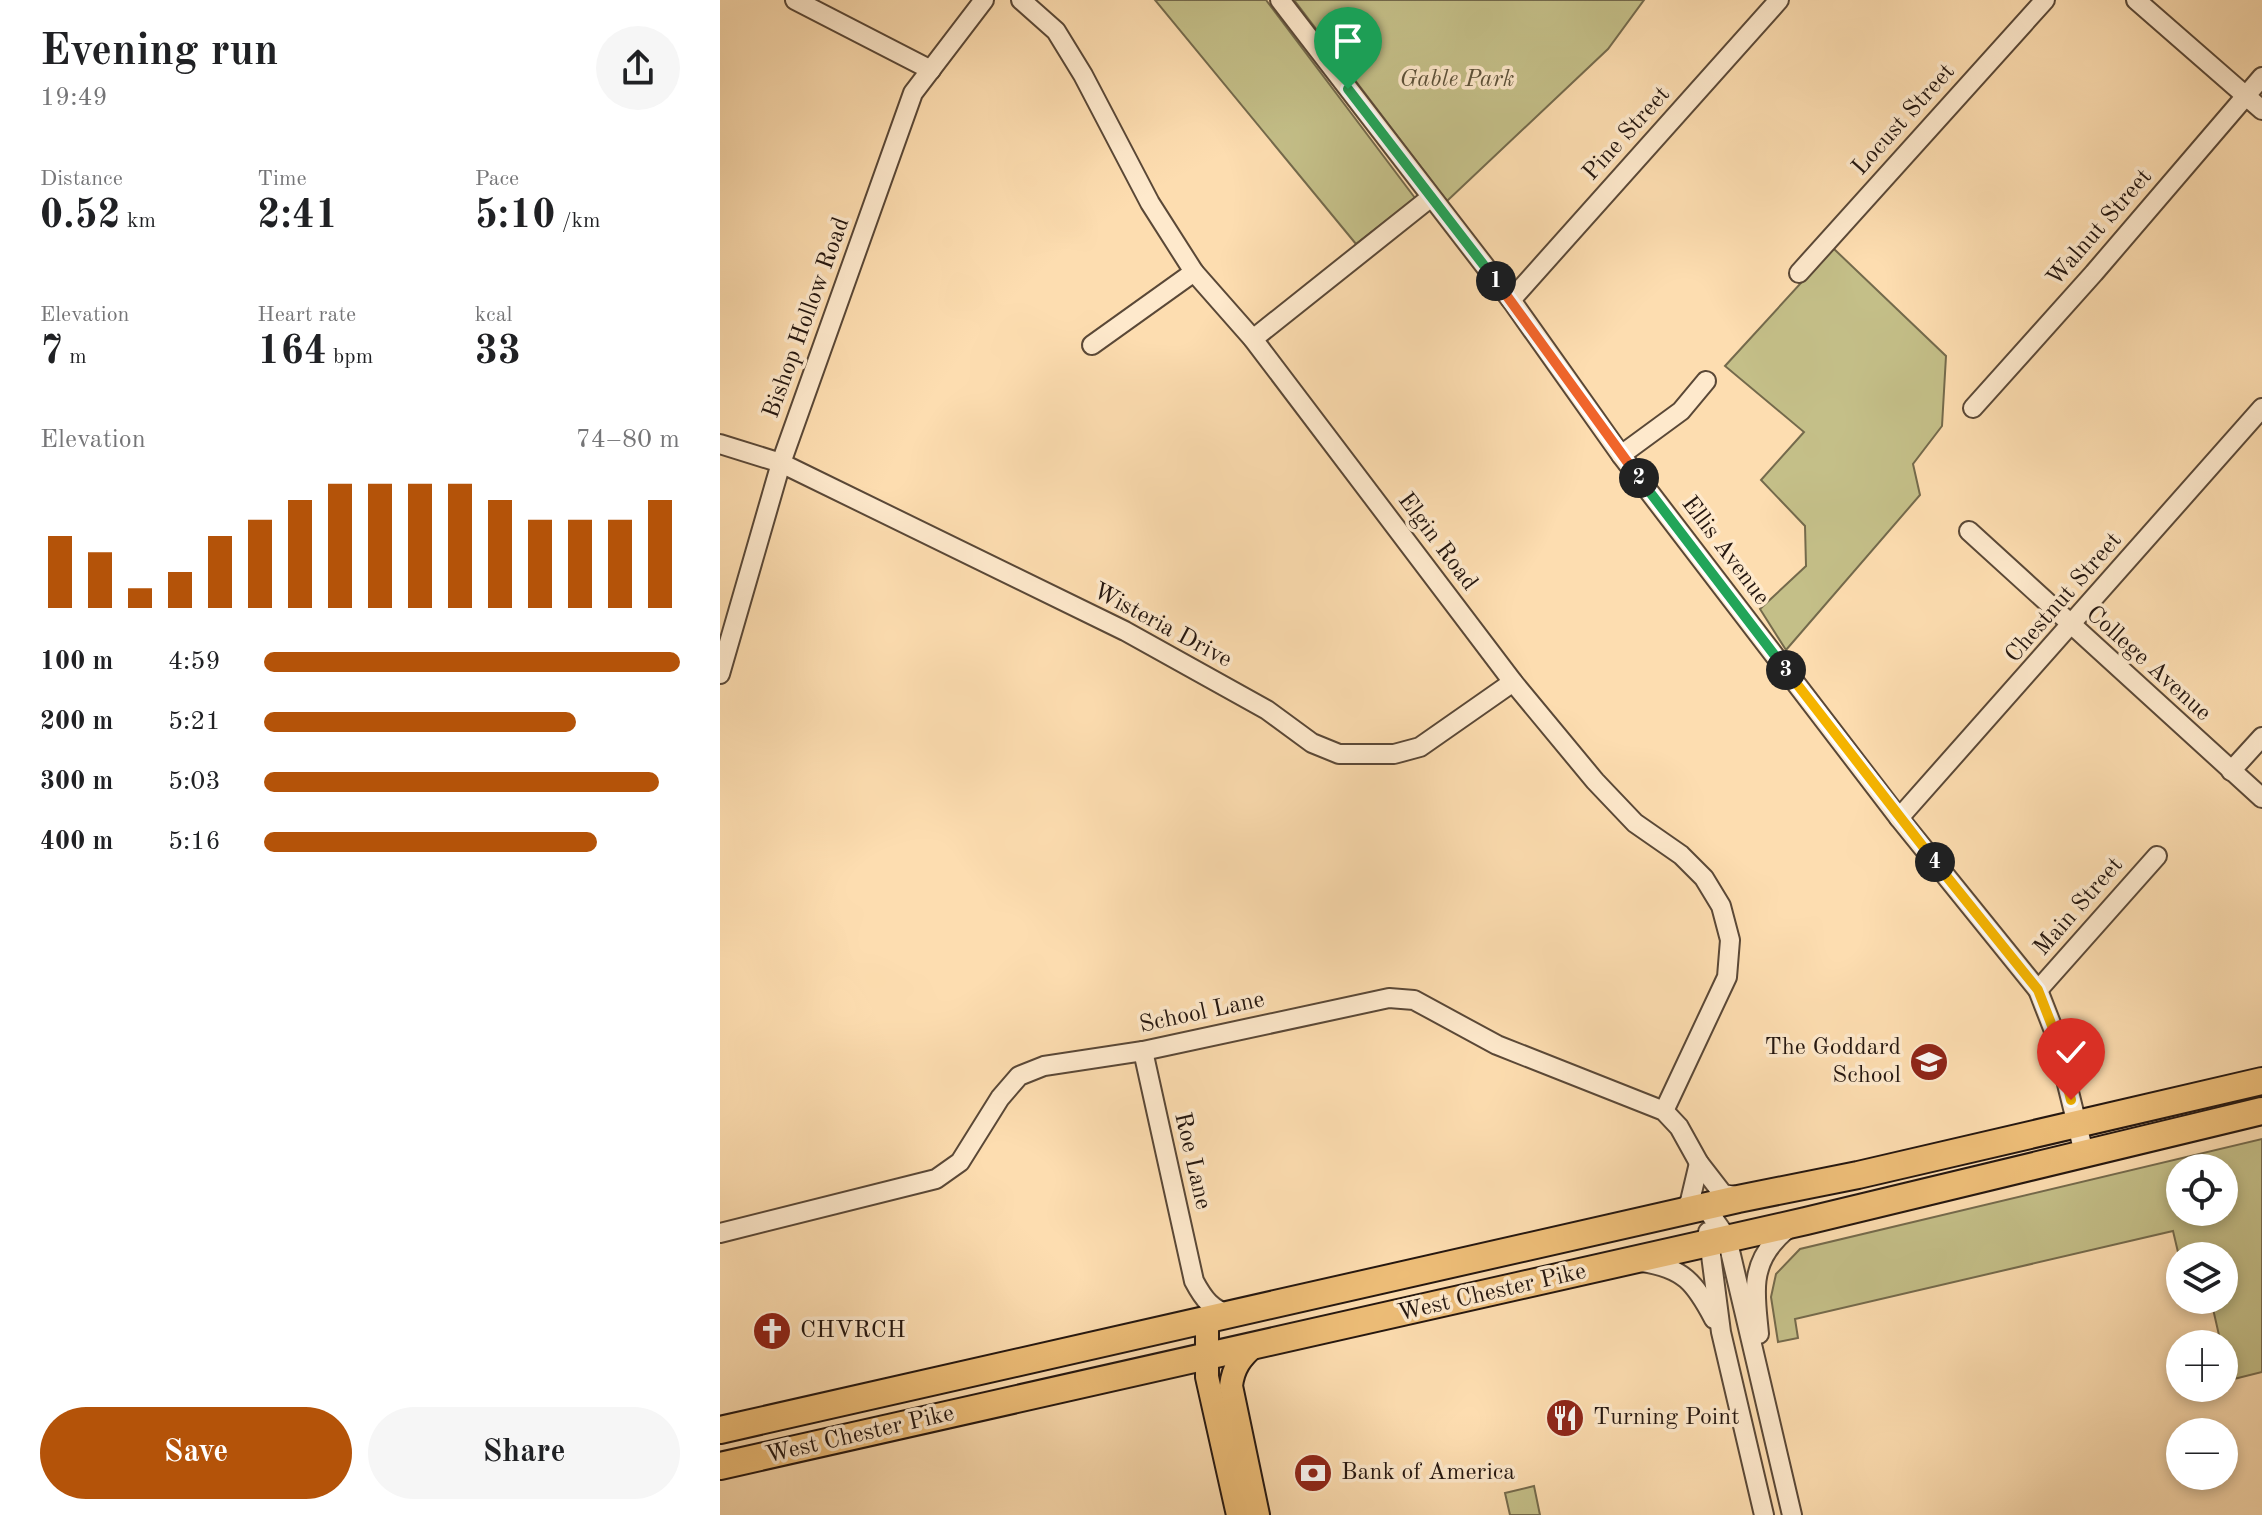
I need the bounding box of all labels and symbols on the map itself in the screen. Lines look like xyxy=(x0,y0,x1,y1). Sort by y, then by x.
pin xyxy=(1314,7,1382,89)
street label: Locust Street xyxy=(1848,60,1960,180)
park label: Gable Park xyxy=(1399,68,1515,92)
street label: Pine Street xyxy=(1579,82,1675,186)
street label: Walnut Street xyxy=(2043,165,2157,291)
street label: Bishop Hollow Road xyxy=(760,214,854,422)
pin: 1 xyxy=(1476,261,1516,301)
pin: 2 xyxy=(1619,458,1659,498)
street label: Elgin Road xyxy=(1393,489,1481,595)
street label: Ellis Avenue xyxy=(1676,492,1774,610)
street label: Chestnut Street xyxy=(2001,528,2127,668)
street label: Wisteria Drive xyxy=(1089,579,1235,673)
street label: College Avenue xyxy=(2081,602,2215,726)
pin: 3 xyxy=(1766,650,1806,690)
pin: 4 xyxy=(1915,842,1955,882)
street label: Main Street xyxy=(2030,853,2128,961)
street label: School Lane xyxy=(1137,988,1267,1038)
pin xyxy=(2037,1018,2105,1100)
place label: The Goddard School xyxy=(1765,1036,1901,1088)
school or university icon: The Goddard School xyxy=(1908,1041,1950,1083)
street label: Roe Lane xyxy=(1169,1110,1215,1212)
street label: West Chester Pike xyxy=(1395,1260,1589,1326)
church icon: CHVRCH xyxy=(751,1310,793,1352)
place label: CHVRCH xyxy=(800,1319,906,1343)
restaurant icon: Turning Point xyxy=(1544,1397,1586,1439)
street label: West Chester Pike xyxy=(763,1402,957,1468)
place label: Turning Point xyxy=(1593,1406,1740,1430)
bank icon: Bank of America xyxy=(1292,1452,1334,1494)
place label: Bank of America xyxy=(1341,1461,1515,1485)

